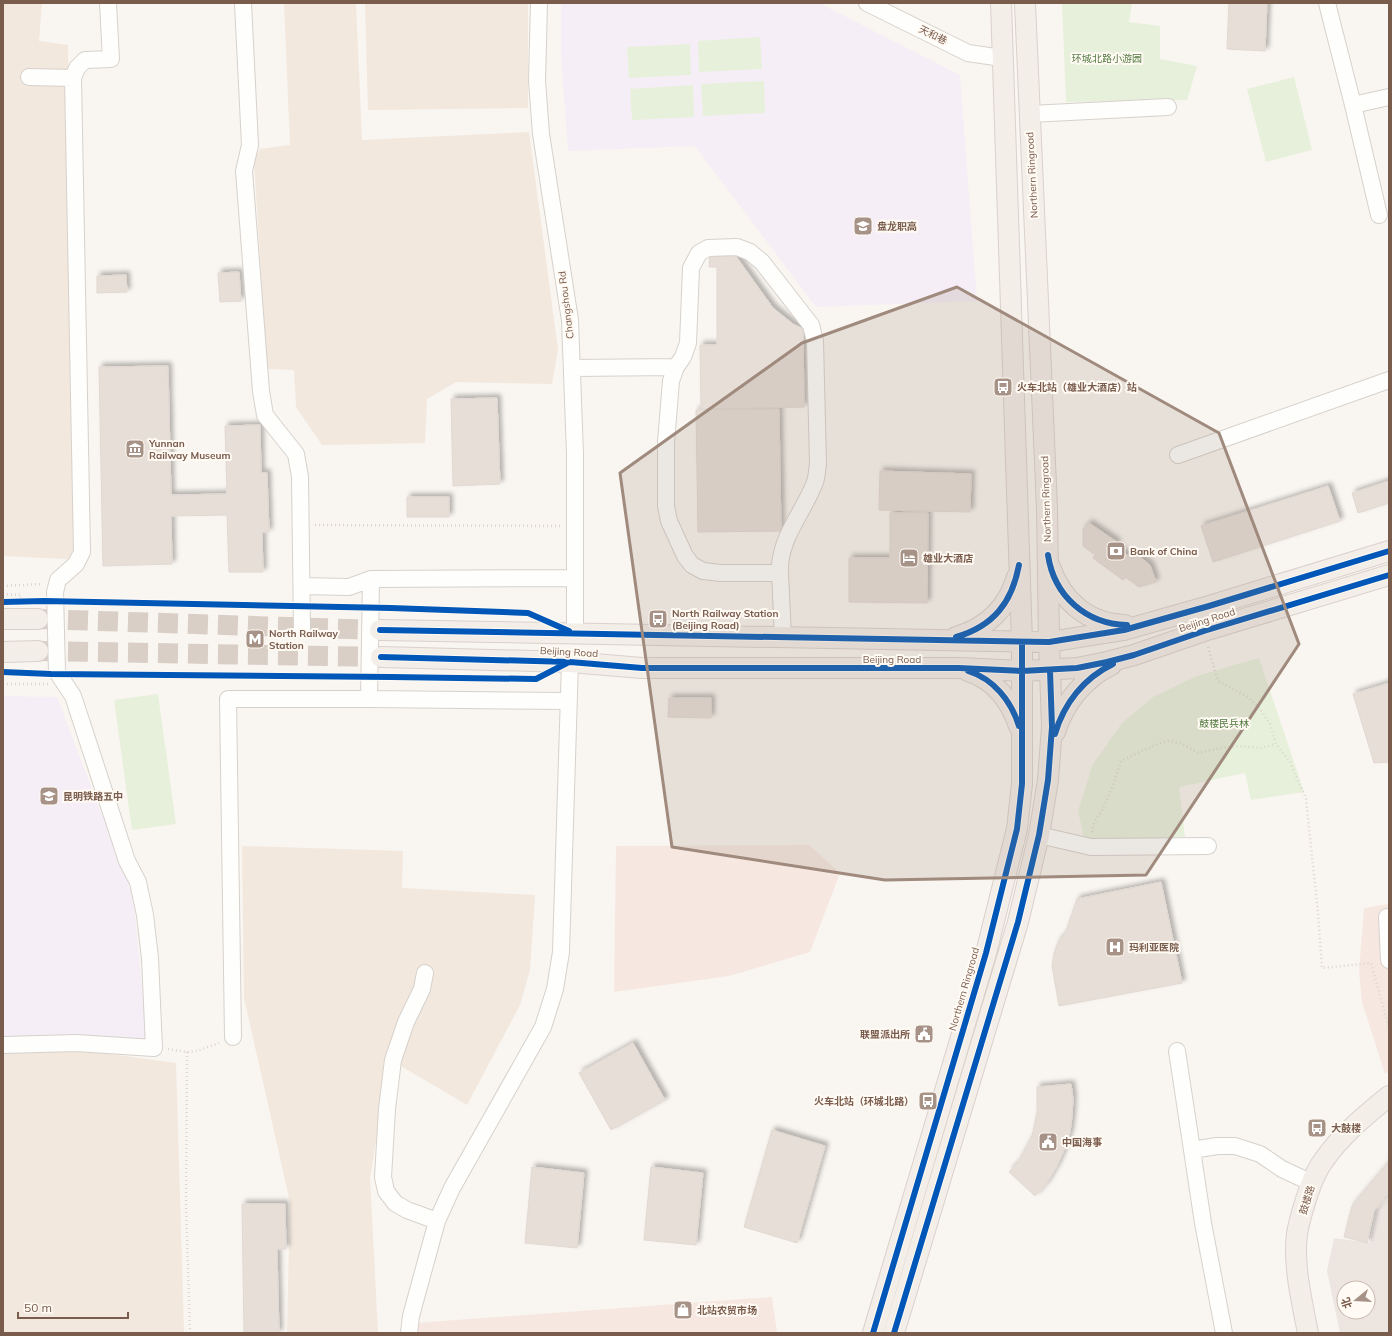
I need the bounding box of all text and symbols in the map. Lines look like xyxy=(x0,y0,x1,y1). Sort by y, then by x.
street label: 天和巷 xyxy=(917,23,949,47)
park label: 环城北路小游园 xyxy=(1072,52,1142,65)
street label: Northern Ringroad xyxy=(1023,131,1041,219)
school or university icon: 盘龙职高 xyxy=(852,215,874,237)
place label: 盘龙职高 xyxy=(877,220,917,233)
street label: Changshou Rd xyxy=(555,270,577,340)
bus stop icon: 火车北站（雄业大酒店）站 xyxy=(992,376,1014,398)
place label: 火车北站（雄业大酒店）站 xyxy=(1017,381,1137,394)
place label: Yunnan Railway Museum xyxy=(148,437,231,462)
museum icon: Yunnan Railway Museum xyxy=(124,438,146,460)
street label: Northern Ringroad xyxy=(1038,456,1054,542)
bank icon: Bank of China xyxy=(1105,540,1127,562)
place label: Bank of China xyxy=(1130,545,1197,558)
hotel icon: 雄业大酒店 xyxy=(898,547,920,569)
place label: 雄业大酒店 xyxy=(923,552,973,565)
street label: Beijing Road xyxy=(1177,605,1237,635)
place label: North Railway Station (Beijing Road) xyxy=(672,607,778,632)
bus stop icon: North Railway Station (Beijing Road) xyxy=(647,608,669,630)
place label: North Railway Station xyxy=(269,627,339,652)
metro station icon: North Railway Station xyxy=(244,628,266,650)
street label: Beijing Road xyxy=(539,644,599,660)
street label: Beijing Road xyxy=(863,653,921,666)
park label: 鼓楼民兵林 xyxy=(1199,717,1249,730)
school or university icon: 昆明铁路五中 xyxy=(38,785,60,807)
place label: 昆明铁路五中 xyxy=(63,790,123,803)
hospital icon: 玛利亚医院 xyxy=(1104,936,1126,958)
place label: 玛利亚医院 xyxy=(1129,941,1179,954)
street label: Northern Ringroad xyxy=(946,946,982,1032)
public building icon: 联盟派出所 xyxy=(913,1023,935,1045)
place label: 联盟派出所 xyxy=(860,1028,910,1041)
bus stop icon: 火车北站（环城北路） xyxy=(917,1090,939,1112)
place label: 火车北站（环城北路） xyxy=(814,1095,914,1108)
bus stop icon: 大鼓楼 xyxy=(1306,1117,1328,1139)
place label: 大鼓楼 xyxy=(1331,1122,1361,1135)
public building icon: 中国海事 xyxy=(1037,1131,1059,1153)
place label: 中国海事 xyxy=(1062,1136,1102,1149)
street label: 鼓楼路 xyxy=(1296,1184,1318,1216)
north arrow xyxy=(1336,1280,1376,1320)
scale bar xyxy=(18,1294,128,1320)
text: 北 xyxy=(1338,1296,1355,1310)
shop icon: 北站农贸市场 xyxy=(672,1299,694,1321)
text: 50 m xyxy=(24,1300,52,1315)
place label: 北站农贸市场 xyxy=(697,1304,757,1317)

